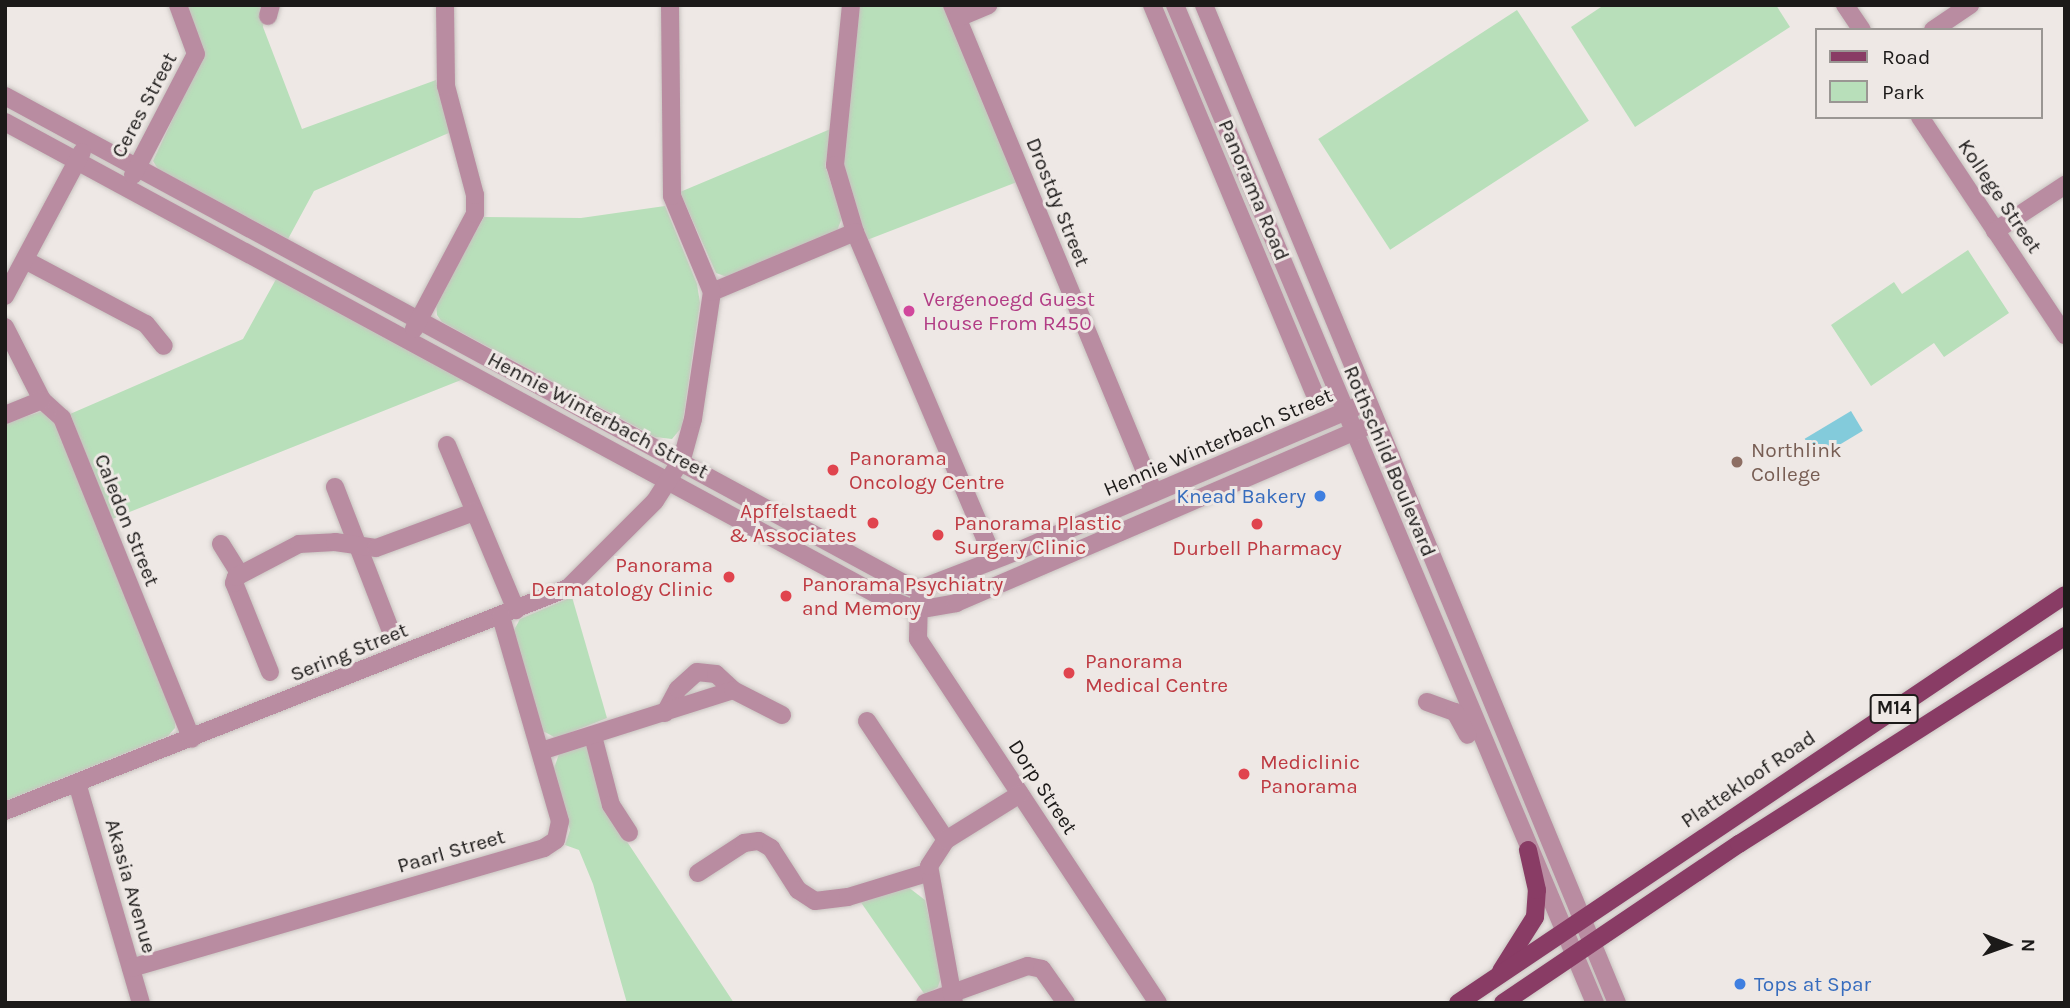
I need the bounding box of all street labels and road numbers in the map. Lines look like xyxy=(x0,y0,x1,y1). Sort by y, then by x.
street label: Ceres Street xyxy=(106,48,182,162)
street label: Panorama Road xyxy=(1213,116,1295,264)
street label: Drostdy Street xyxy=(1021,134,1095,270)
street label: Kollege Street xyxy=(1953,134,2047,258)
street label: Hennie Winterbach Street xyxy=(483,346,713,484)
street label: Rothschild Boulevard xyxy=(1338,362,1442,560)
street label: Hennie Winterbach Street xyxy=(1100,382,1336,502)
street label: Caledon Street xyxy=(89,450,165,590)
street label: Sering Street xyxy=(287,617,411,687)
road number: M14 xyxy=(1870,694,1918,724)
street label: Plattekloof Road xyxy=(1676,725,1820,833)
street label: Dorp Street xyxy=(1003,735,1083,839)
street label: Akasia Avenue xyxy=(100,816,162,956)
street label: Paarl Street xyxy=(394,824,508,878)

